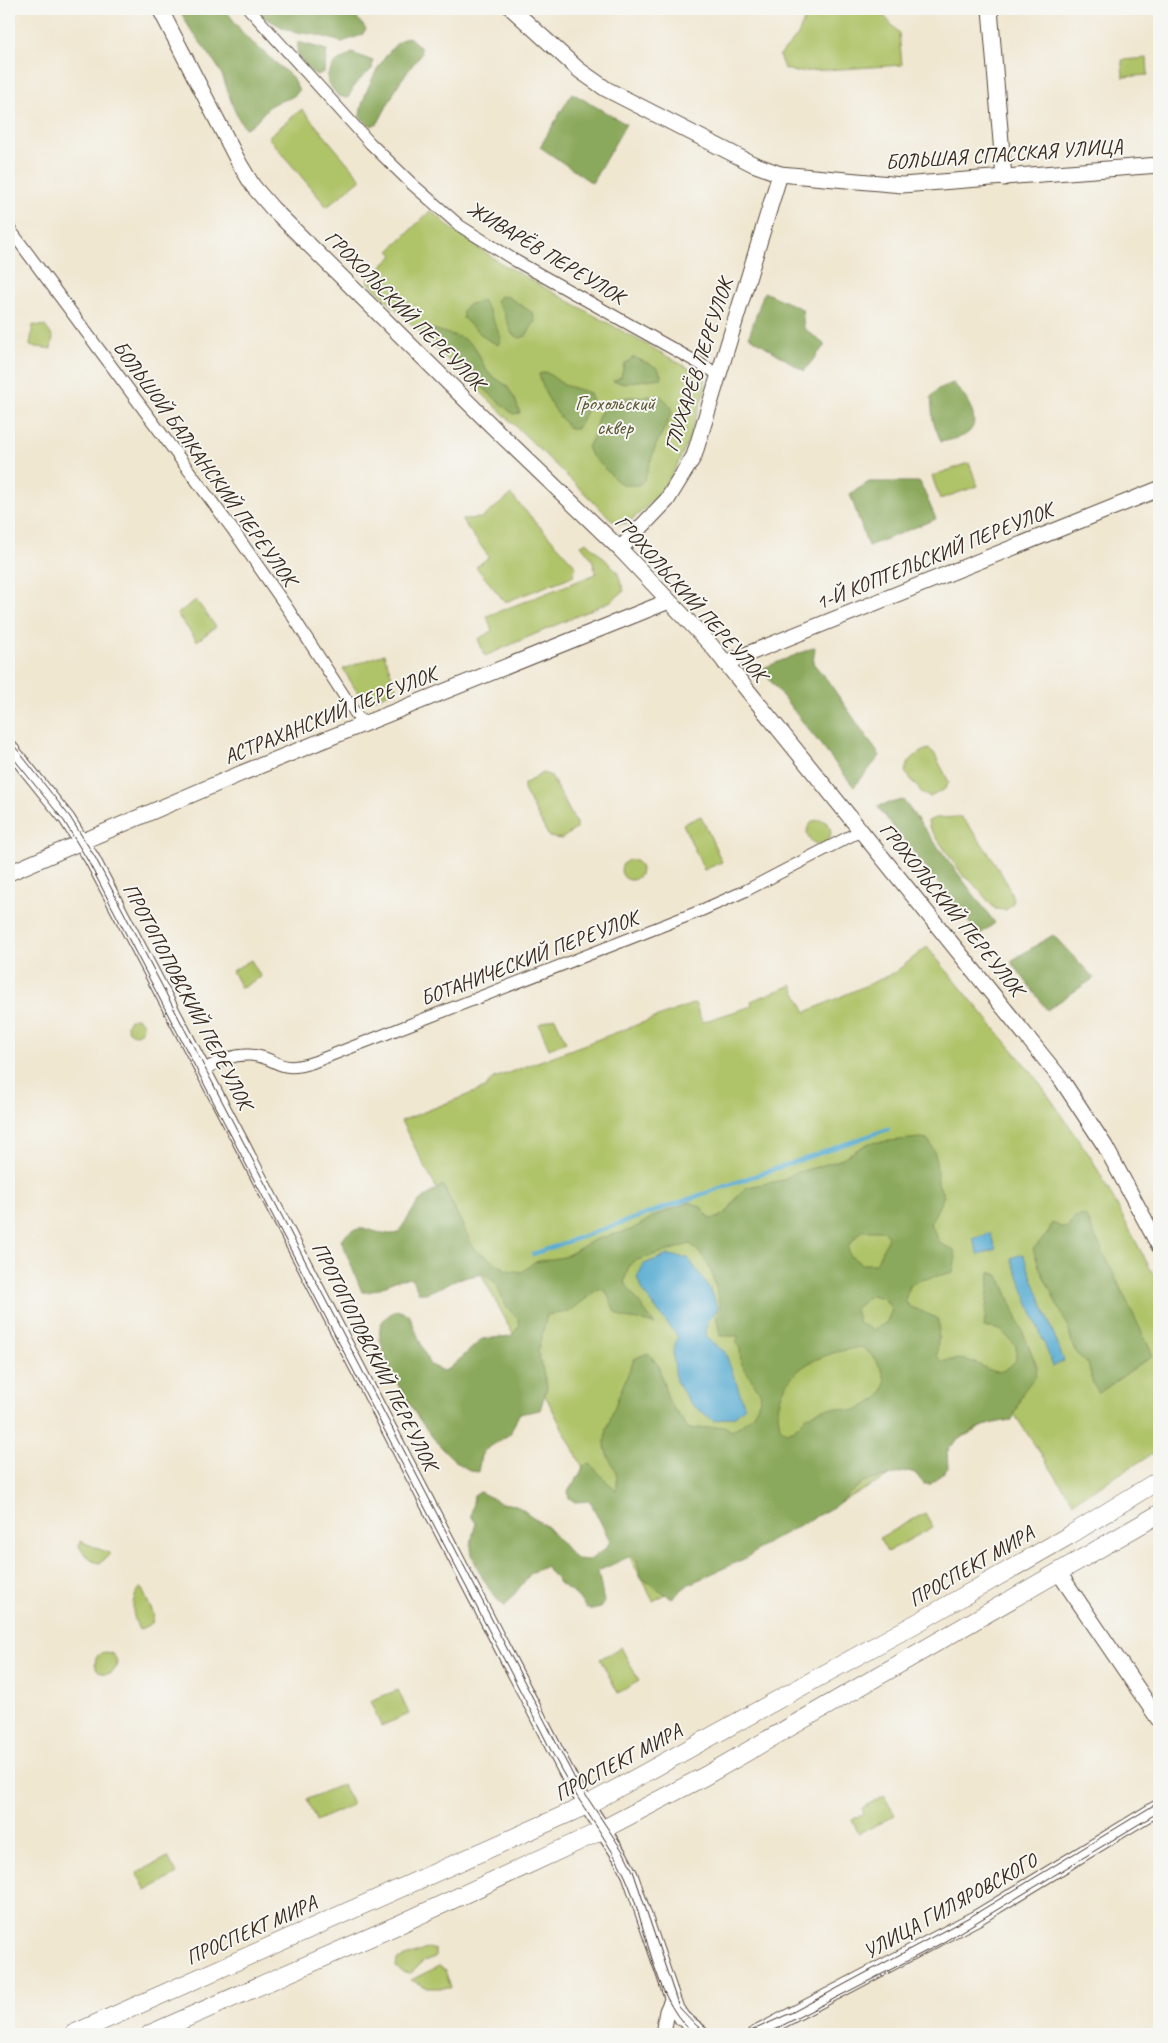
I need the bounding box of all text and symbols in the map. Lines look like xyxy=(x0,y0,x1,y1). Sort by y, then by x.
street label: БОЛЬШАЯ СПАССКАЯ УЛИЦА xyxy=(884,133,1124,175)
street label: ЖИВАРЁВ ПЕРЕУЛОК xyxy=(463,195,633,311)
street label: ГРОХОЛЬСКИЙ ПЕРЕУЛОК xyxy=(320,225,494,399)
street label: ГЛУХАРЁВ ПЕРЕУЛОК xyxy=(658,272,739,455)
street label: БОЛЬШОЙ БАЛКАНСКИЙ ПЕРЕУЛОК xyxy=(107,335,305,594)
park label: Грохольский сквер xyxy=(575,390,656,440)
street label: 1-Й КОПТЕЛЬСКИЙ ПЕРЕУЛОК xyxy=(812,495,1060,615)
street label: ГРОХОЛЬСКИЙ ПЕРЕУЛОК xyxy=(609,509,776,690)
street label: АСТРАХАНСКИЙ ПЕРЕУЛОК xyxy=(220,659,444,770)
street label: ГРОХОЛЬСКИЙ ПЕРЕУЛОК xyxy=(874,817,1033,1004)
street label: ПРОТОПОПОВСКИЙ ПЕРЕУЛОК xyxy=(117,879,261,1117)
street label: БОТАНИЧЕСКИЙ ПЕРЕУЛОК xyxy=(417,903,646,1011)
street label: ПРОТОПОПОВСКИЙ ПЕРЕУЛОК xyxy=(306,1238,446,1478)
street label: ПРОСПЕКТ МИРА xyxy=(904,1519,1040,1612)
street label: ПРОСПЕКТ МИРА xyxy=(550,1717,687,1806)
street label: УЛИЦА ГИЛЯРОВСКОГО xyxy=(859,1846,1044,1965)
street label: ПРОСПЕКТ МИРА xyxy=(182,1889,322,1970)

